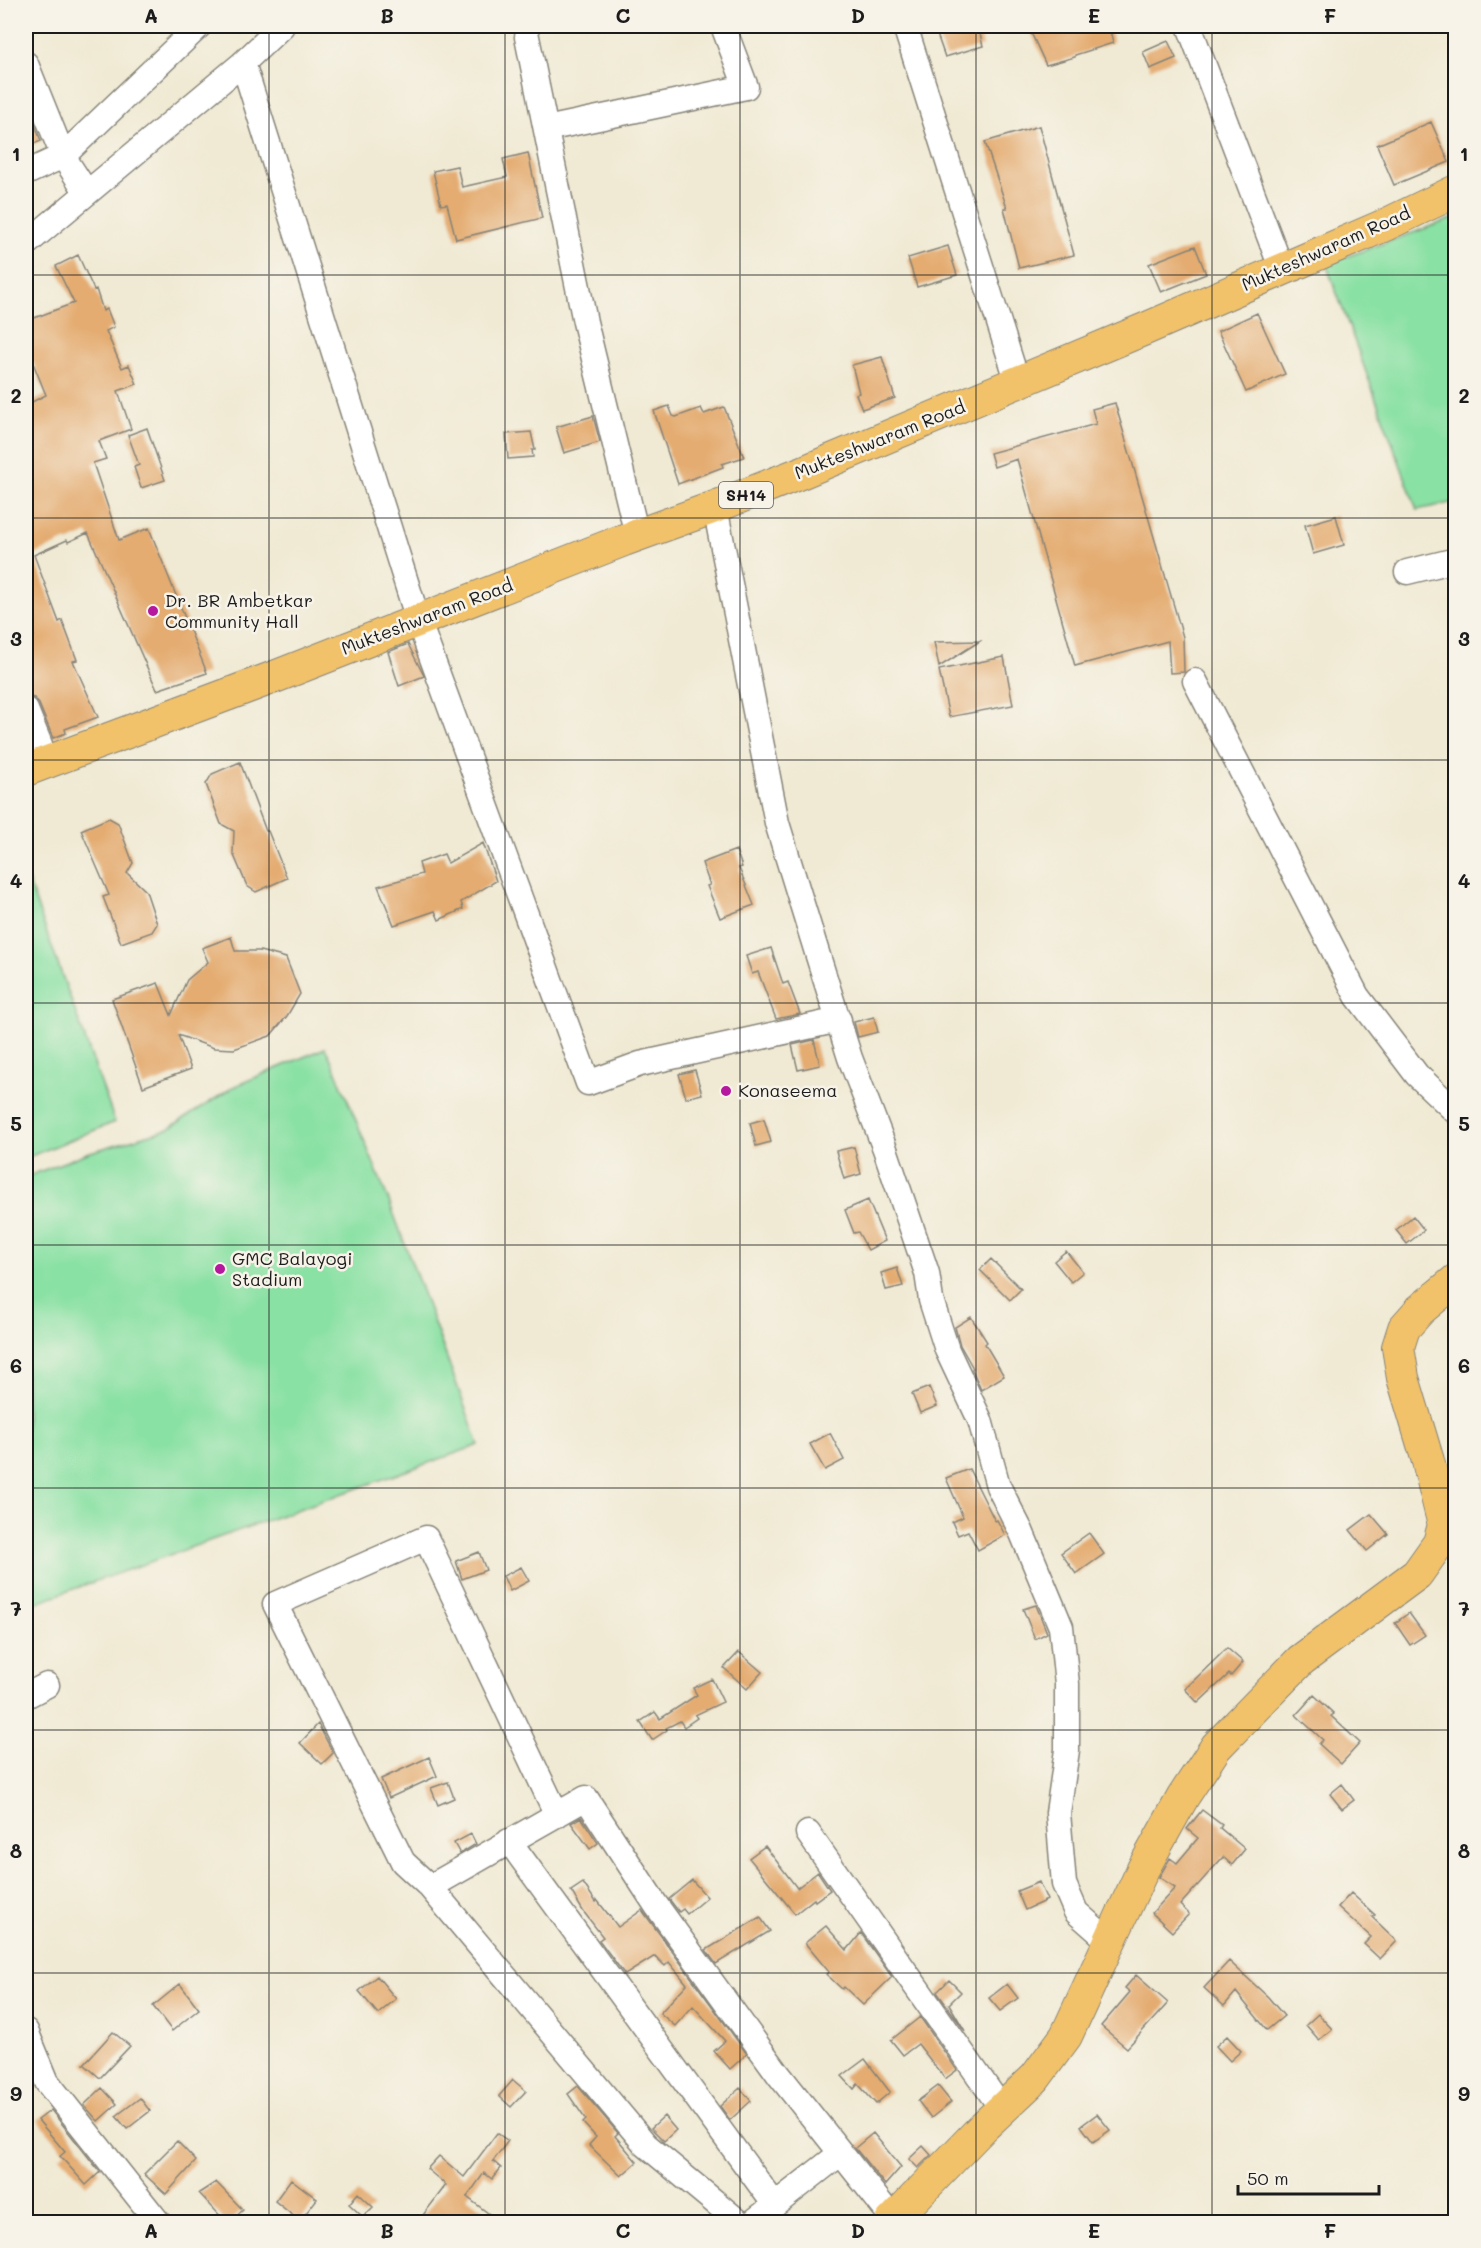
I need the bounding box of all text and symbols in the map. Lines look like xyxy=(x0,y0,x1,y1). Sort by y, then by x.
text: A xyxy=(144,2,158,28)
text: B xyxy=(380,2,394,28)
text: C xyxy=(616,2,631,28)
text: D xyxy=(851,2,865,28)
text: E xyxy=(1088,2,1100,28)
text: F xyxy=(1324,2,1337,28)
text: 1 xyxy=(12,140,20,166)
text: 1 xyxy=(1460,140,1468,166)
street label: Mukteshwaram Road xyxy=(1238,200,1414,296)
text: 2 xyxy=(10,382,22,408)
text: 2 xyxy=(1458,382,1470,408)
street label: Mukteshwaram Road xyxy=(791,394,969,484)
road number: SH14 xyxy=(719,482,773,508)
street label: Mukteshwaram Road xyxy=(337,572,516,660)
place label: Dr. BR Ambetkar Community Hall xyxy=(165,588,313,633)
marker: Dr. BR Ambetkar Community Hall xyxy=(146,604,160,618)
text: 3 xyxy=(10,625,22,651)
text: 3 xyxy=(1458,625,1470,651)
text: 4 xyxy=(10,867,23,893)
text: 4 xyxy=(1458,867,1471,893)
place label: Konaseema xyxy=(738,1078,837,1102)
marker: Konaseema xyxy=(719,1084,733,1098)
text: 5 xyxy=(10,1110,22,1136)
text: 5 xyxy=(1458,1110,1470,1136)
place label: GMC Balayogi Stadium xyxy=(232,1246,352,1291)
marker: GMC Balayogi Stadium xyxy=(213,1262,227,1276)
text: 6 xyxy=(10,1352,22,1378)
text: 6 xyxy=(1458,1352,1470,1378)
text: 7 xyxy=(10,1595,22,1621)
text: 7 xyxy=(1458,1595,1470,1621)
text: 8 xyxy=(10,1837,22,1863)
text: 8 xyxy=(1458,1837,1470,1863)
text: 9 xyxy=(10,2080,22,2106)
text: 9 xyxy=(1458,2080,1470,2106)
scale bar xyxy=(1238,2158,1379,2196)
text: 50 m xyxy=(1247,2166,1289,2190)
text: A xyxy=(144,2217,158,2243)
text: B xyxy=(380,2217,394,2243)
text: C xyxy=(616,2217,631,2243)
text: D xyxy=(851,2217,865,2243)
text: E xyxy=(1088,2217,1100,2243)
text: F xyxy=(1324,2217,1337,2243)

